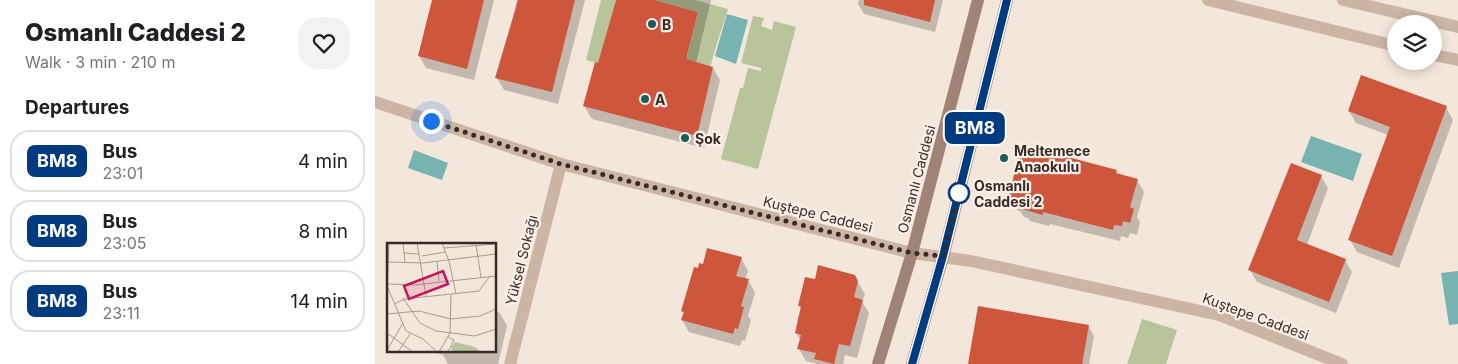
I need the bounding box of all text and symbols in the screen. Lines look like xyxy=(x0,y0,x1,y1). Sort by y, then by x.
map controls xyxy=(1387,15,1442,70)
button: layers xyxy=(1387,15,1442,70)
place label: B xyxy=(662,16,671,33)
button: heart xyxy=(298,17,350,69)
text: Osmanlı Caddesi 2 xyxy=(25,18,246,47)
marker: B xyxy=(646,18,658,30)
text: Walk · 3 min · 210 m xyxy=(25,52,175,72)
place label: A xyxy=(655,91,666,108)
marker: A xyxy=(639,93,651,105)
text: Departures xyxy=(25,96,129,119)
your location xyxy=(419,109,444,134)
line badge: BM8 xyxy=(946,112,1004,144)
text: BM8 xyxy=(955,117,995,138)
street label: Osmanlı Caddesi xyxy=(893,123,939,235)
place label: Şok xyxy=(695,130,722,147)
marker: Şok xyxy=(679,132,691,144)
text: Bus xyxy=(102,140,137,163)
place label: Meltemece Anaokulu xyxy=(1014,142,1090,175)
text: BM8 xyxy=(37,150,77,171)
text: 4 min xyxy=(298,150,348,173)
marker: Meltemece Anaokulu xyxy=(998,152,1010,164)
text: 23:01 xyxy=(102,163,143,183)
place label: Osmanlı Caddesi 2 xyxy=(974,177,1042,210)
marker: Osmanlı Caddesi 2 xyxy=(948,182,970,204)
street label: Kuştepe Caddesi xyxy=(762,192,874,236)
text: Bus xyxy=(102,210,137,233)
street label: Yüksel Sokağı xyxy=(502,213,540,307)
text: BM8 xyxy=(37,220,77,241)
text: 8 min xyxy=(298,220,348,243)
text: 23:05 xyxy=(102,233,146,253)
inset map xyxy=(387,243,496,352)
text: Bus xyxy=(102,280,137,303)
street label: Kuştepe Caddesi xyxy=(1200,289,1312,343)
text: BM8 xyxy=(37,290,77,311)
text: 14 min xyxy=(290,290,348,313)
text: 23:11 xyxy=(102,303,140,323)

